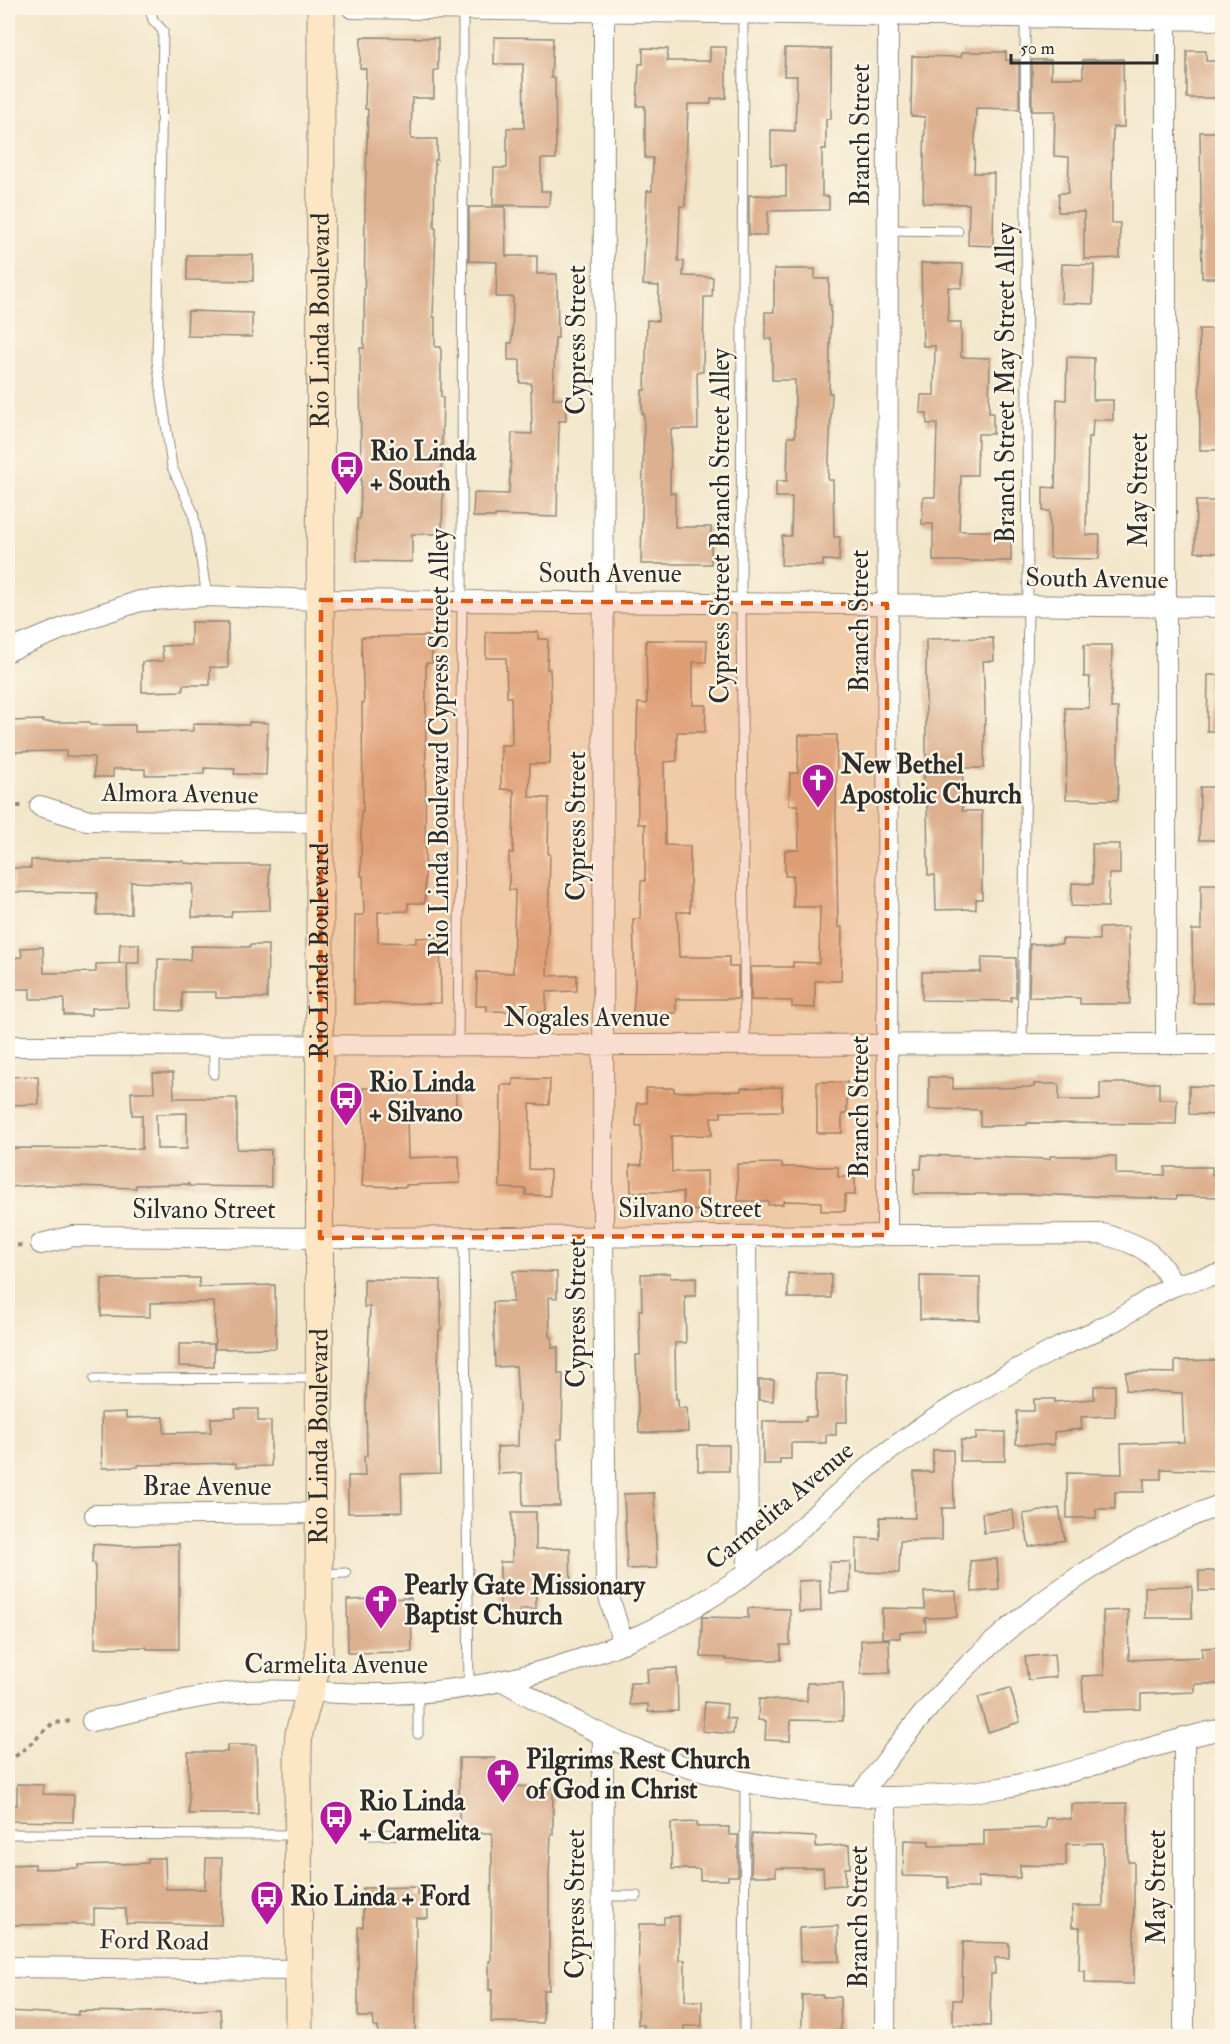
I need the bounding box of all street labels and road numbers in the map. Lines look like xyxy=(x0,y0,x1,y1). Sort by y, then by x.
street label: Branch Street xyxy=(845,64,877,206)
street label: Rio Linda Boulevard xyxy=(304,212,337,429)
street label: Branch Street May Street Alley xyxy=(990,222,1022,543)
street label: Cypress Street xyxy=(561,265,594,415)
street label: Cypress Street Branch Street Alley xyxy=(705,348,738,704)
street label: May Street xyxy=(1123,432,1155,548)
street label: Rio Linda Boulevard Cypress Street Alley xyxy=(424,528,457,957)
street label: Branch Street xyxy=(844,550,876,692)
street label: South Avenue xyxy=(538,558,682,590)
street label: South Avenue xyxy=(1025,562,1169,596)
street label: Cypress Street xyxy=(561,751,594,901)
street label: Almora Avenue xyxy=(100,777,259,811)
street label: Rio Linda Boulevard xyxy=(304,842,336,1059)
street label: Nogales Avenue xyxy=(504,1002,670,1034)
street label: Branch Street xyxy=(844,1036,876,1178)
street label: Silvano Street xyxy=(618,1193,762,1225)
street label: Silvano Street xyxy=(132,1194,276,1226)
street label: Cypress Street xyxy=(561,1238,594,1388)
street label: Rio Linda Boulevard xyxy=(303,1328,335,1545)
street label: Carmelita Avenue xyxy=(699,1435,861,1577)
street label: Brae Avenue xyxy=(143,1471,272,1503)
street label: Carmelita Avenue xyxy=(244,1649,428,1681)
street label: Cypress Street xyxy=(560,1829,593,1979)
street label: May Street xyxy=(1141,1829,1173,1945)
street label: Branch Street xyxy=(843,1846,875,1988)
street label: Ford Road xyxy=(99,1924,210,1958)

